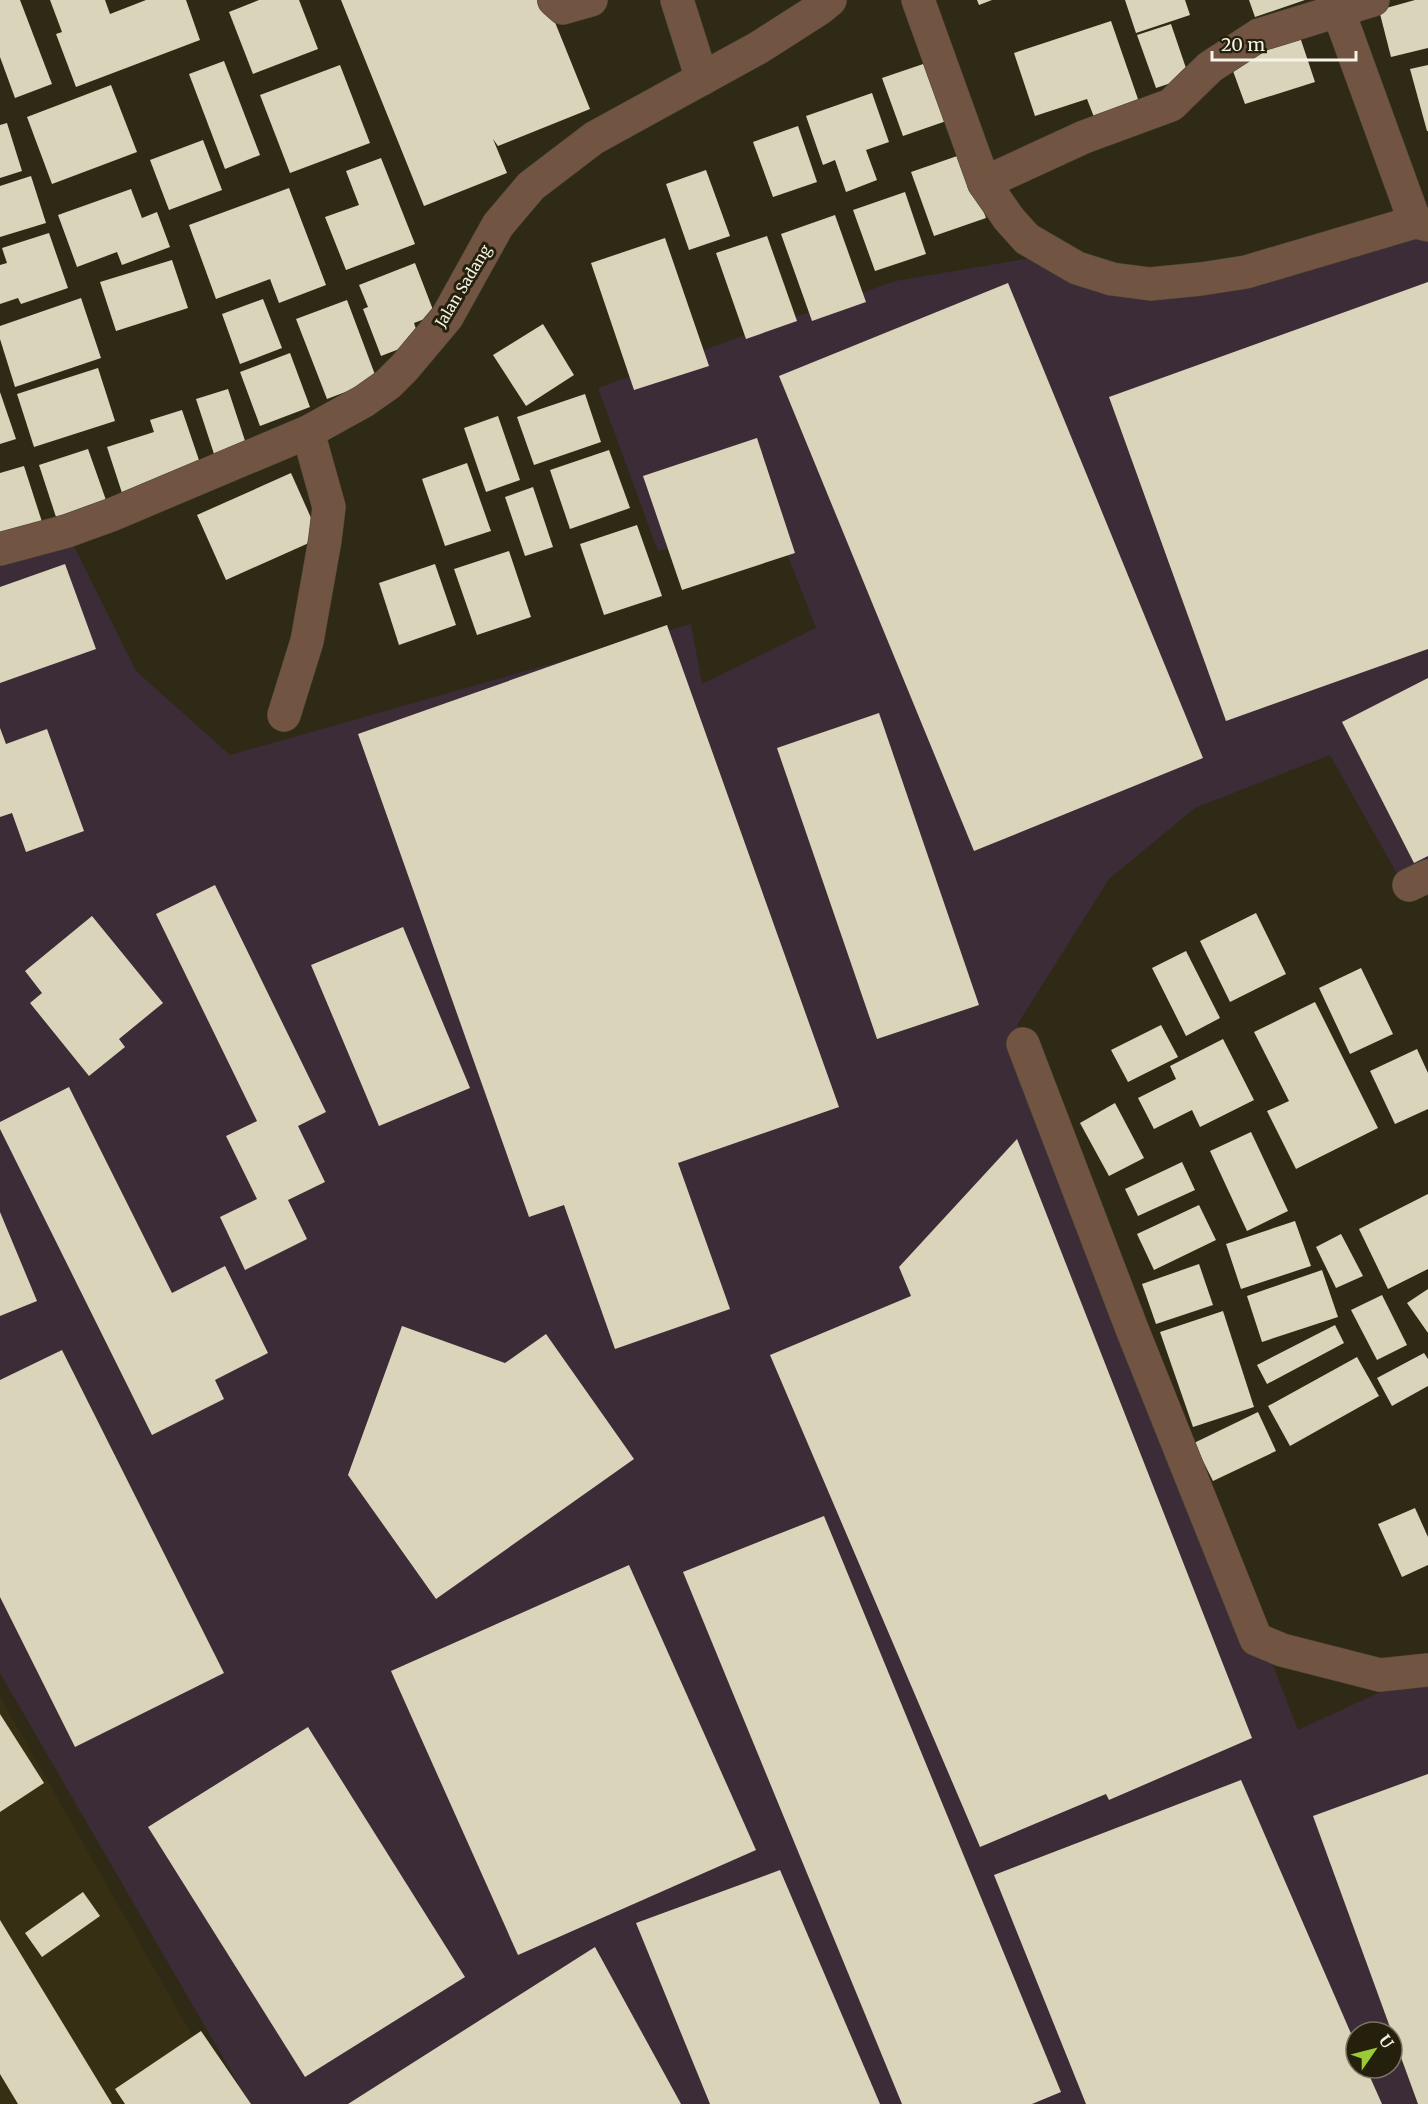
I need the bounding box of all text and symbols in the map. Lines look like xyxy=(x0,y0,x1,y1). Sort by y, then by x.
scale bar xyxy=(1212,24,1356,62)
text: 20 m xyxy=(1221,33,1265,56)
street label: Jalan Sadang xyxy=(430,241,495,332)
north arrow xyxy=(1344,2020,1404,2080)
text: U xyxy=(1375,2031,1398,2052)

